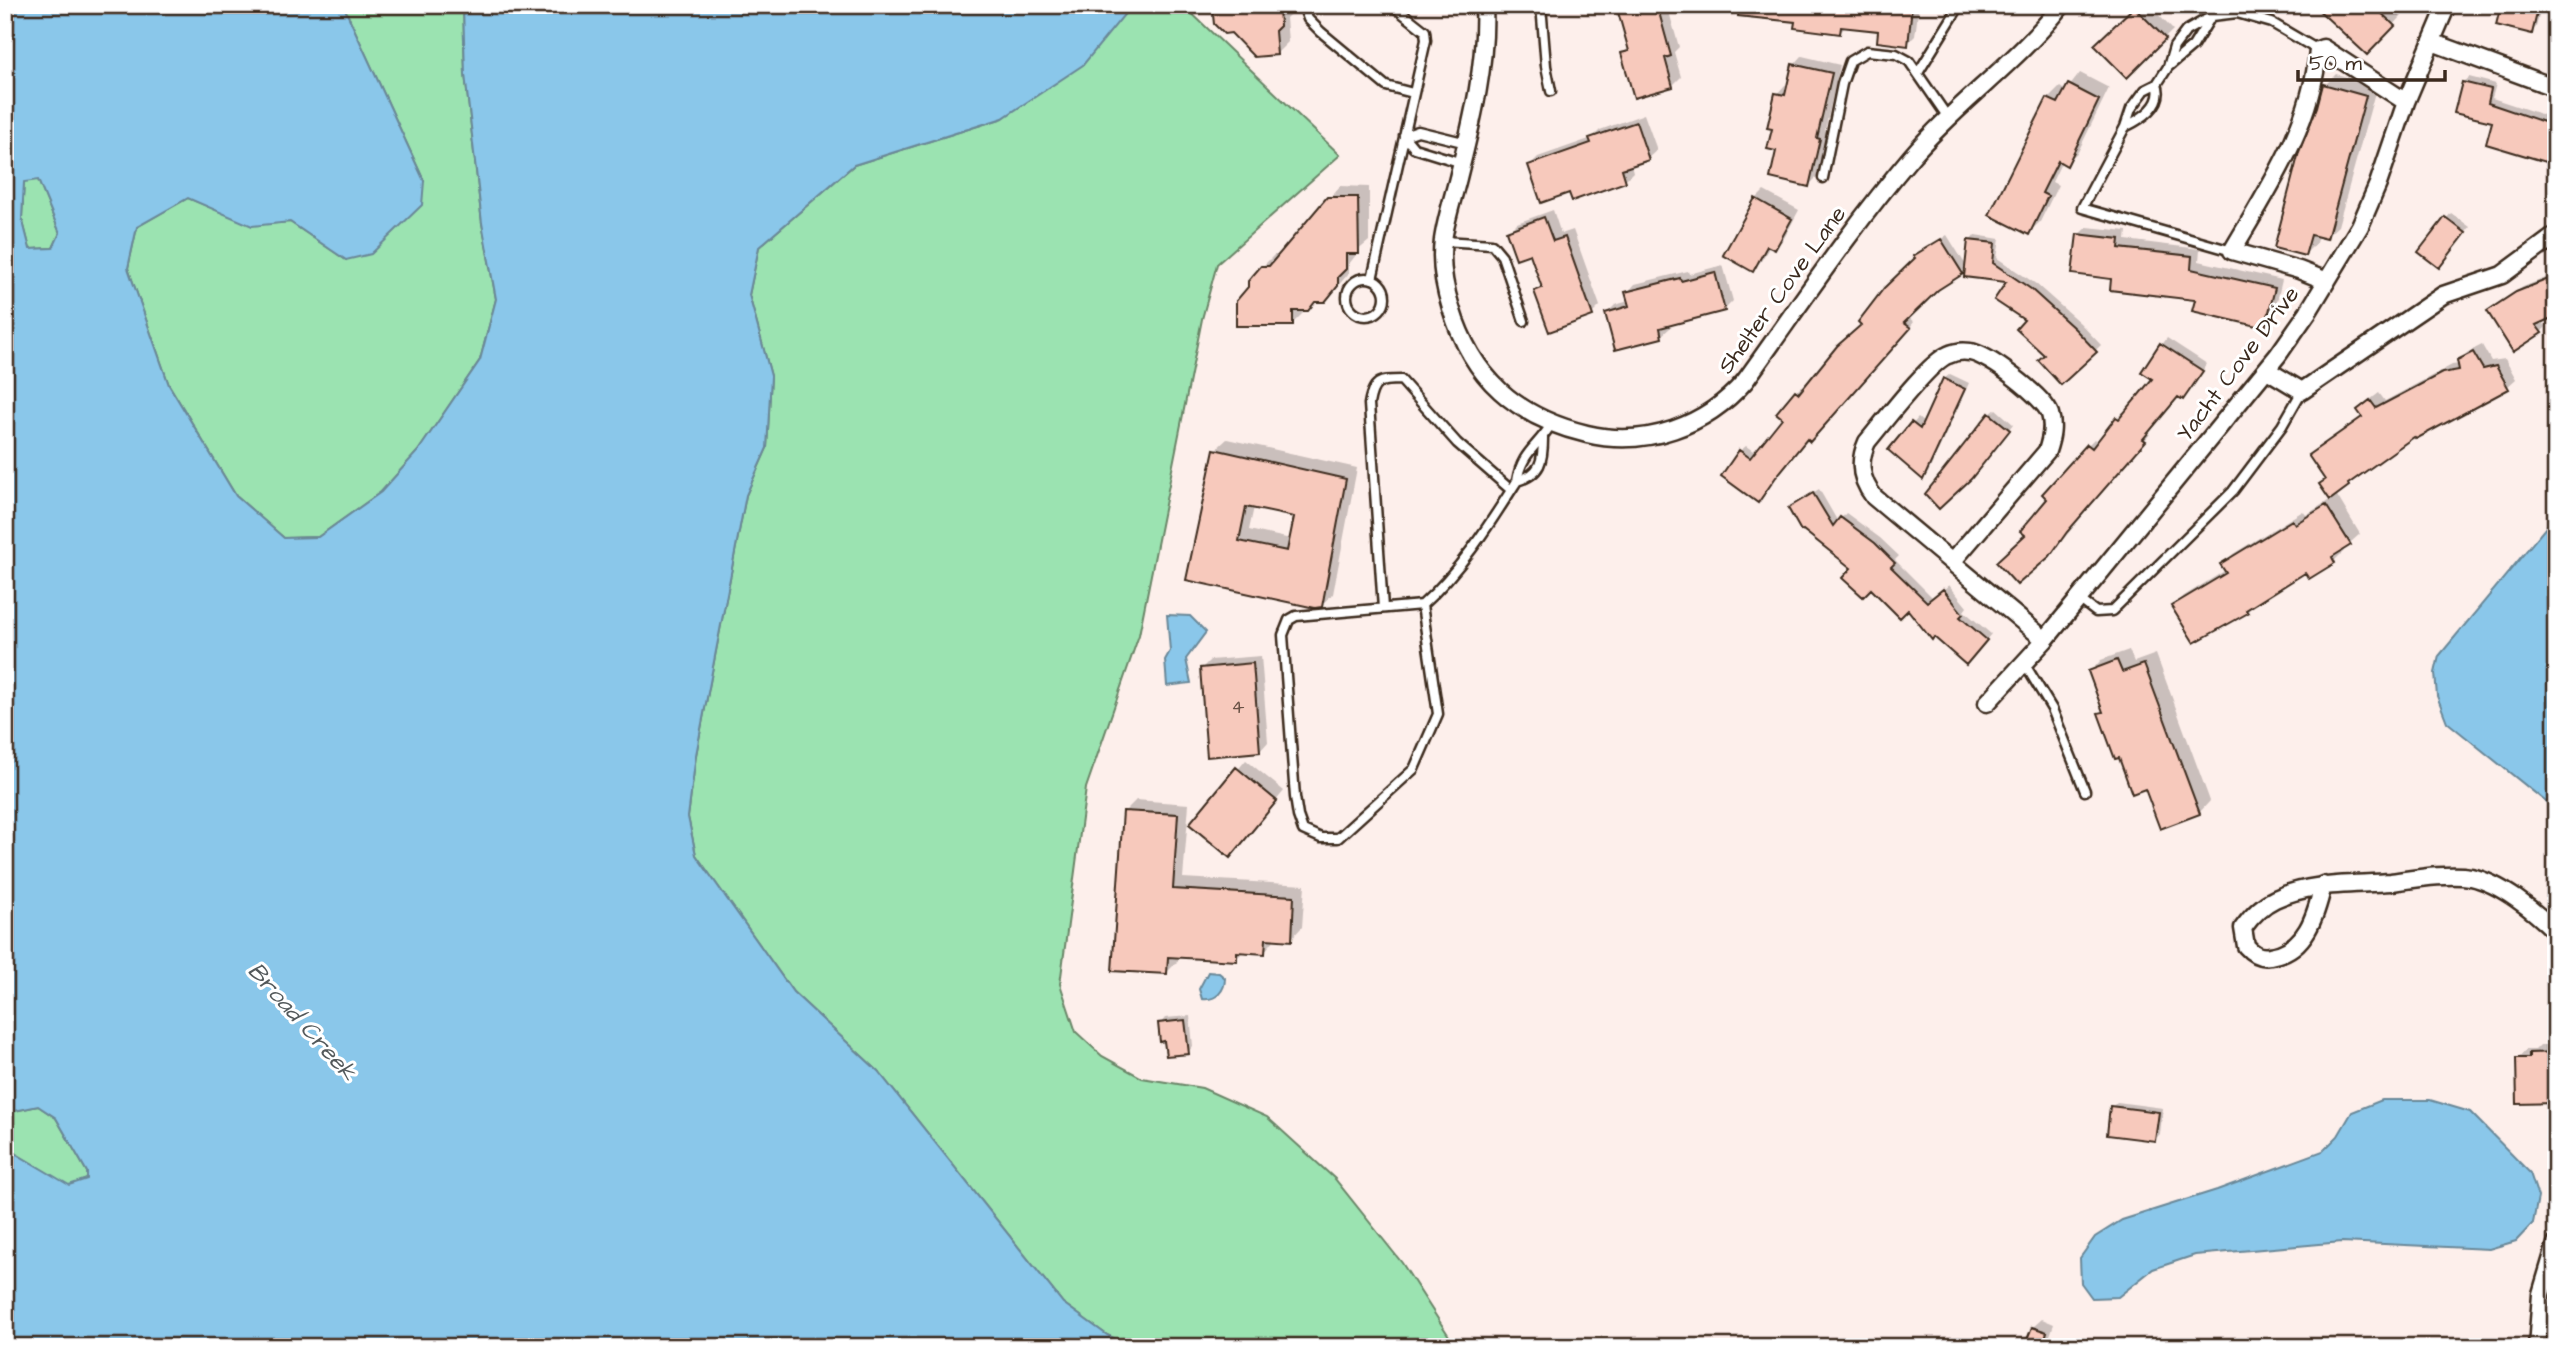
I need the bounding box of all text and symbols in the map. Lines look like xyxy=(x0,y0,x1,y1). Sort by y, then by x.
scale bar xyxy=(2298,38,2446,82)
text: 50 m xyxy=(2309,49,2363,78)
street label: Shelter Cove Lane xyxy=(1710,200,1854,380)
street label: Yacht Cove Drive xyxy=(2169,280,2307,448)
house number: 4 xyxy=(1232,694,1245,721)
water label: Broad Creek xyxy=(240,955,365,1090)

